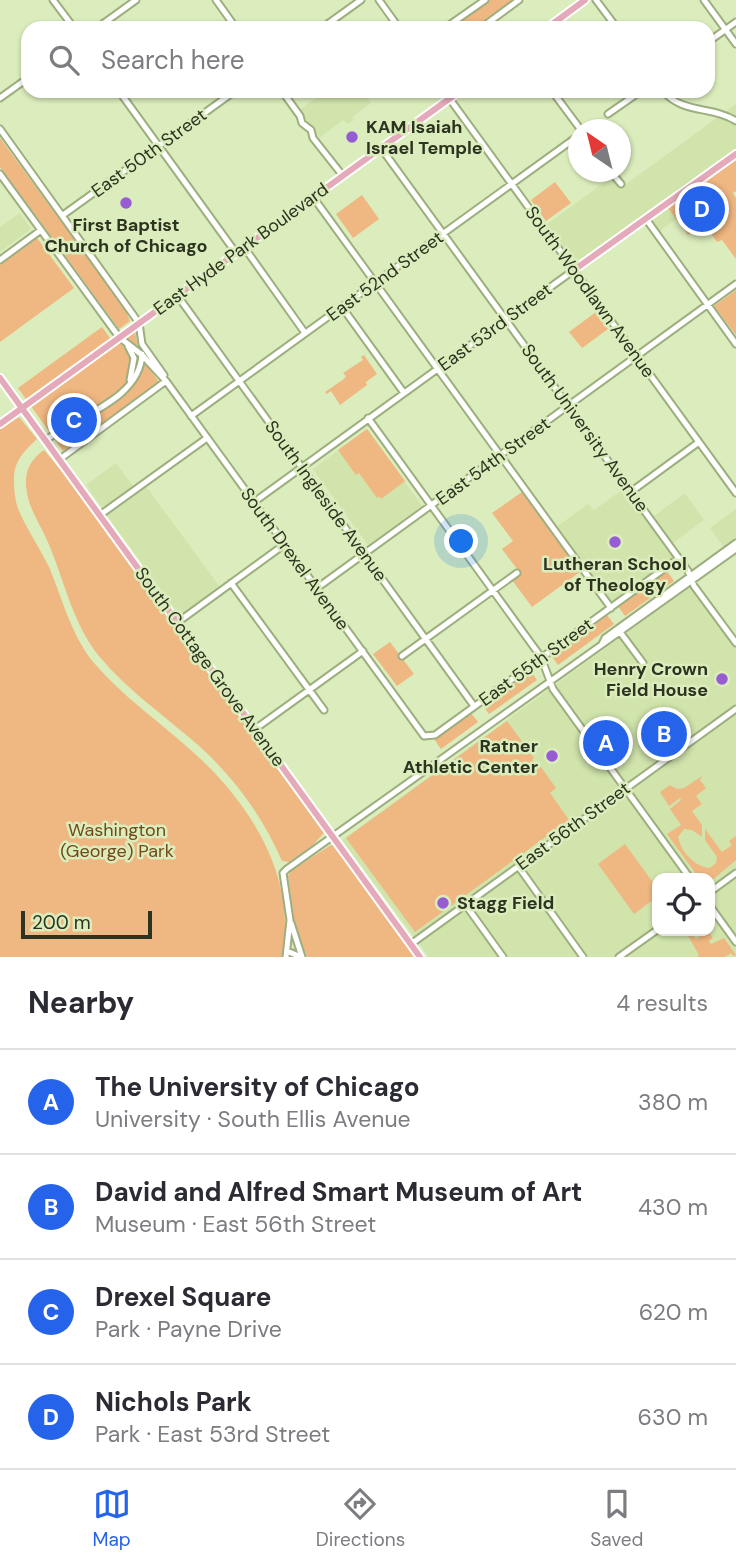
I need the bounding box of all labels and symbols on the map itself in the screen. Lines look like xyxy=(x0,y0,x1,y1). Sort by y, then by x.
street label: East 50th Street xyxy=(87,103,211,203)
place label: KAM Isaiah Israel Temple xyxy=(366,115,483,160)
north arrow xyxy=(568,119,631,182)
marker: KAM Isaiah Israel Temple xyxy=(344,129,360,145)
street label: East Hyde Park Boulevard xyxy=(149,177,333,321)
pin: D xyxy=(679,183,725,235)
marker: First Baptist Church of Chicago xyxy=(118,195,134,211)
street label: South Woodlawn Avenue xyxy=(520,201,660,383)
place label: First Baptist Church of Chicago xyxy=(44,213,208,258)
street label: East 52nd Street xyxy=(322,225,448,327)
street label: East 53rd Street xyxy=(433,277,557,377)
street label: South University Avenue xyxy=(516,339,654,517)
pin: C xyxy=(51,394,97,446)
street label: East 54th Street xyxy=(431,411,555,511)
street label: South Ingleside Avenue xyxy=(259,416,393,586)
street label: South Drexel Avenue xyxy=(235,483,355,635)
your location xyxy=(444,524,478,558)
marker: Lutheran School of Theology xyxy=(607,534,623,550)
place label: Lutheran School of Theology xyxy=(543,552,687,597)
street label: South Cottage Grove Avenue xyxy=(130,563,290,771)
street label: East 55th Street xyxy=(474,612,598,712)
place label: Henry Crown Field House xyxy=(594,657,708,702)
marker: Henry Crown Field House xyxy=(714,671,730,687)
pin: B xyxy=(641,708,687,760)
pin: A xyxy=(583,717,629,769)
place label: Ratner Athletic Center xyxy=(403,734,538,779)
marker: Ratner Athletic Center xyxy=(544,748,560,764)
street label: East 56th Street xyxy=(511,776,635,876)
park label: Washington (George) Park xyxy=(60,818,174,863)
place label: Stagg Field xyxy=(457,891,554,915)
marker: Stagg Field xyxy=(435,895,451,911)
scale bar xyxy=(21,908,152,940)

